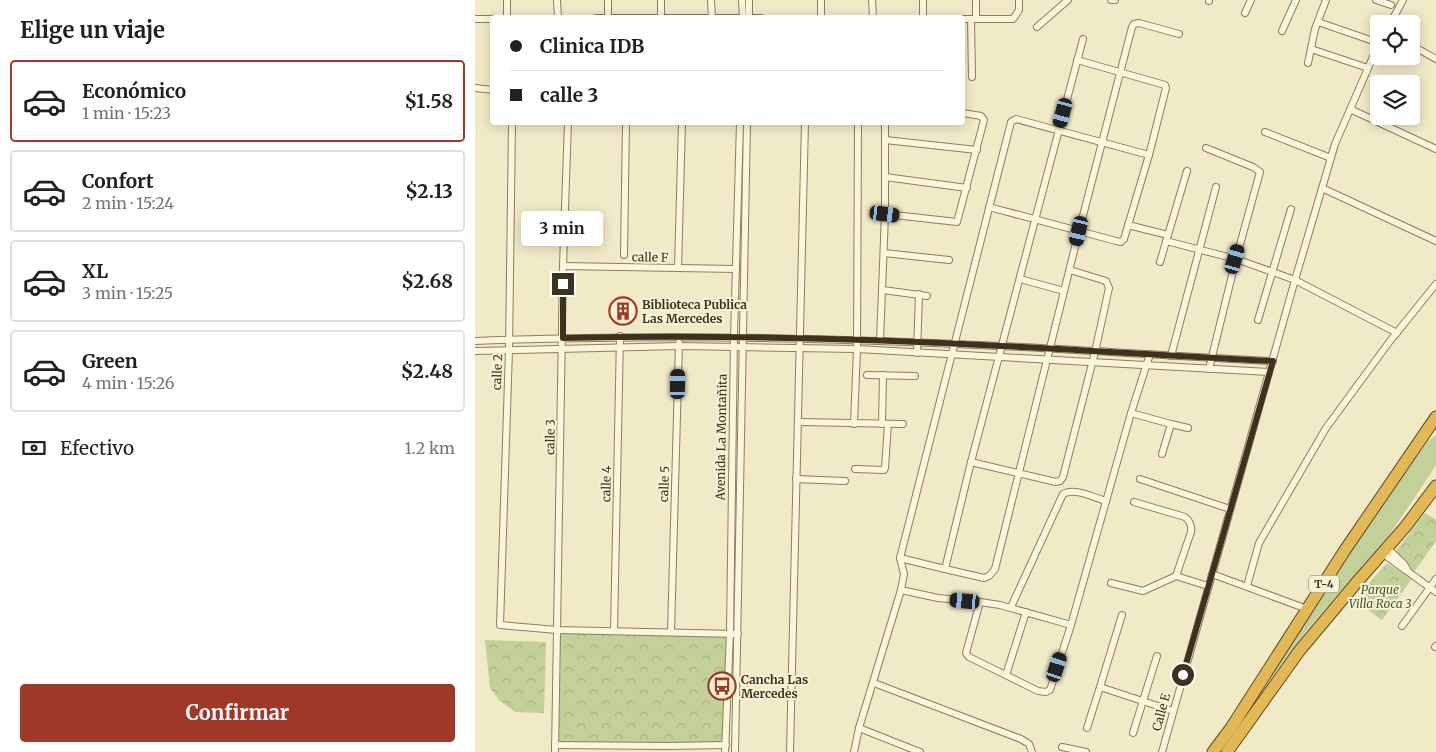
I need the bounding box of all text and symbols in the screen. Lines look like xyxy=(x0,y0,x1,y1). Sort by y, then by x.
map controls xyxy=(1370,15,1420,125)
button: locate xyxy=(1370,15,1420,65)
text: Elige un viaje xyxy=(20,16,165,44)
text: Clinica IDB xyxy=(540,34,644,58)
button: layers xyxy=(1370,75,1420,125)
icon: car xyxy=(22,79,67,124)
text: Económico xyxy=(82,79,186,103)
text: calle 3 xyxy=(540,83,598,107)
text: $1.58 xyxy=(404,89,453,113)
car xyxy=(1051,97,1074,129)
text: 1 min · 15:23 xyxy=(82,103,171,123)
icon: car xyxy=(22,169,67,214)
text: Confort xyxy=(82,169,154,193)
text: $2.13 xyxy=(405,179,453,203)
text: 2 min · 15:24 xyxy=(82,193,174,213)
car xyxy=(869,205,900,223)
callout: 3 min xyxy=(522,212,604,246)
car xyxy=(1068,215,1089,247)
text: 3 min xyxy=(539,218,585,238)
car xyxy=(1223,243,1246,275)
street label: calle F xyxy=(632,249,669,265)
icon: car xyxy=(22,259,67,304)
text: XL xyxy=(82,259,108,283)
text: $2.68 xyxy=(401,269,453,293)
route end xyxy=(552,273,574,295)
text: 3 min · 15:25 xyxy=(82,283,173,303)
building icon: Biblioteca Publica Las Mercedes xyxy=(608,296,638,326)
place label: Biblioteca Publica Las Mercedes xyxy=(642,297,747,326)
icon: car xyxy=(22,349,67,394)
text: Green xyxy=(82,349,138,373)
street label: calle 2 xyxy=(489,354,505,390)
text: $2.48 xyxy=(401,359,453,383)
car xyxy=(670,369,685,399)
text: 4 min · 15:26 xyxy=(82,373,174,393)
street label: Avenida La Montañita xyxy=(712,373,730,502)
street label: calle 3 xyxy=(542,419,558,455)
icon: cash xyxy=(20,434,48,462)
text: Efectivo xyxy=(60,436,134,460)
text: 1.2 km xyxy=(404,438,455,458)
street label: calle 4 xyxy=(598,465,614,502)
street label: calle 5 xyxy=(656,466,672,502)
road number: T-4 xyxy=(1309,576,1339,592)
park label: Parque Villa Roca 3 xyxy=(1349,582,1411,611)
car xyxy=(949,592,980,610)
car xyxy=(1045,650,1068,684)
route start xyxy=(1172,664,1194,686)
bus stop icon: Cancha Las Mercedes xyxy=(707,671,737,701)
place label: Cancha Las Mercedes xyxy=(741,672,808,701)
button: Confirmar xyxy=(20,684,455,742)
street label: Calle E xyxy=(1149,691,1173,733)

